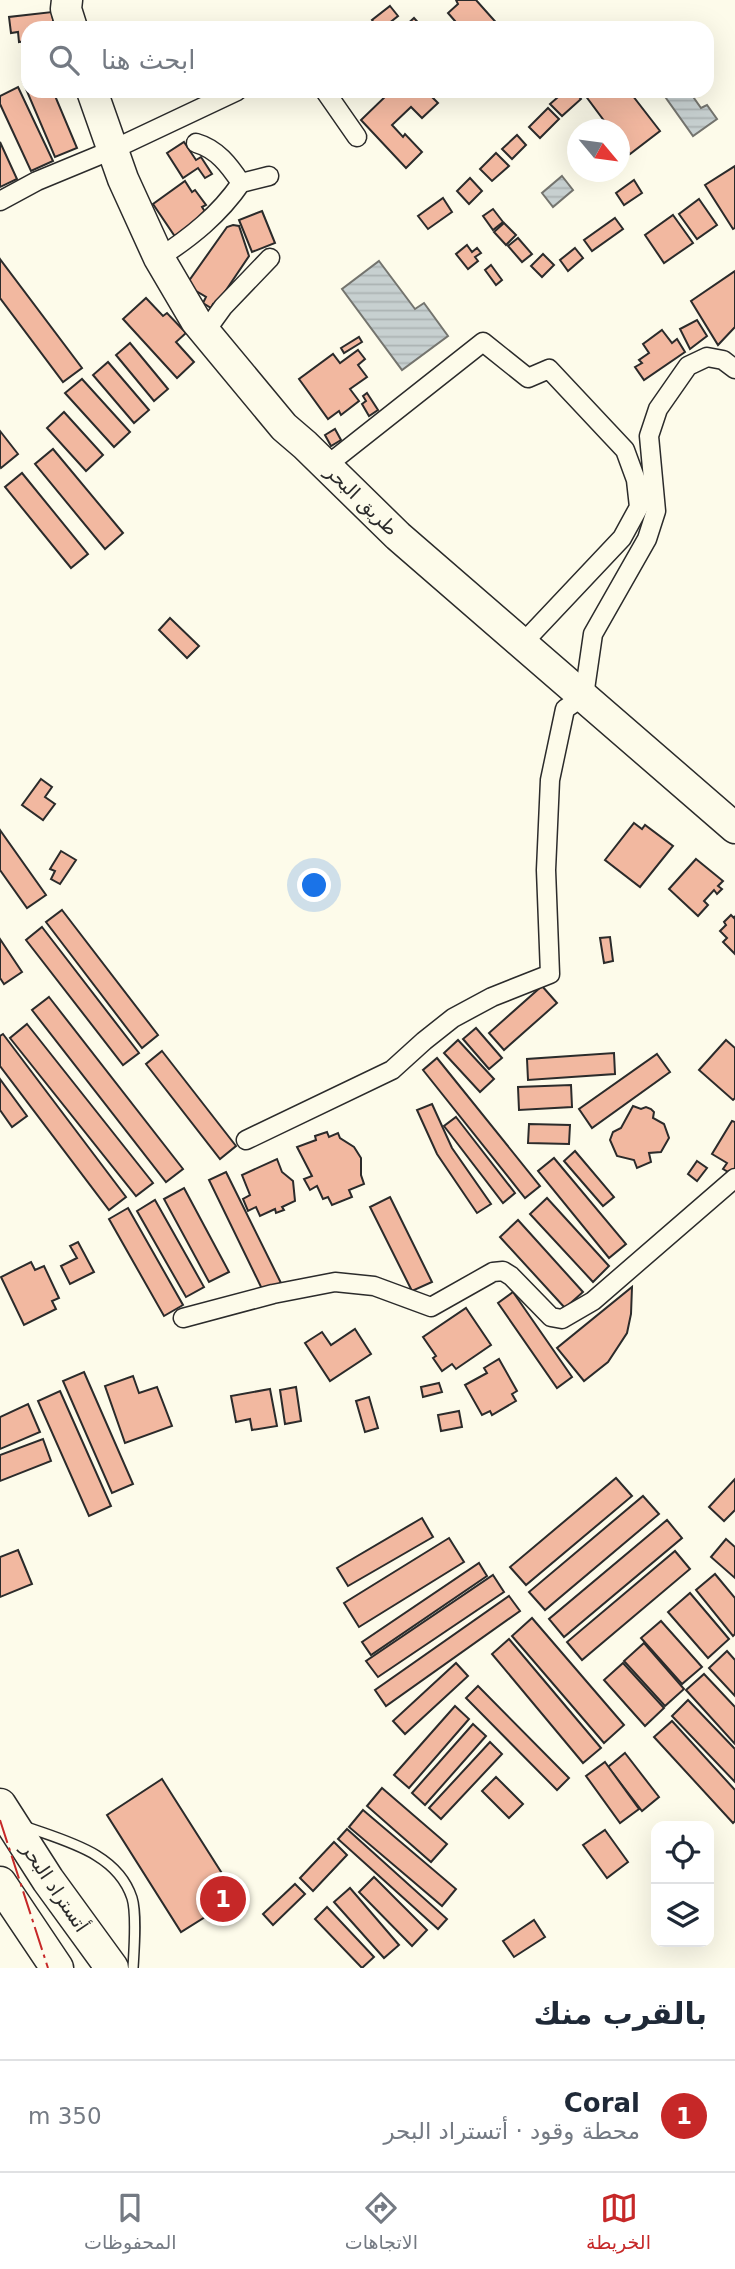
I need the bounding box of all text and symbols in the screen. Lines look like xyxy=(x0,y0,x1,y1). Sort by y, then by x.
search box xyxy=(21,21,714,98)
icon: search xyxy=(45,41,83,79)
text: ابحث هنا xyxy=(101,45,196,75)
north arrow xyxy=(567,119,630,182)
street label: طريق البحر xyxy=(320,459,403,541)
your location xyxy=(297,868,331,902)
map controls xyxy=(651,1821,714,1947)
button: locate xyxy=(651,1821,714,1884)
street label: أتستراد البحر xyxy=(16,1837,94,1936)
pin: 1 xyxy=(200,1873,246,1925)
button: layers xyxy=(651,1884,714,1947)
text: بالقرب منك xyxy=(534,1996,707,2031)
text: Coral xyxy=(564,2088,640,2118)
text: 350 m xyxy=(28,2103,102,2129)
text: 1 xyxy=(676,2103,692,2129)
text: محطة وقود · أتستراد البحر xyxy=(383,2118,640,2144)
tab: المحفوظات xyxy=(84,2189,177,2253)
tab: الاتجاهات xyxy=(345,2189,418,2253)
tab: الخريطة xyxy=(586,2189,651,2253)

